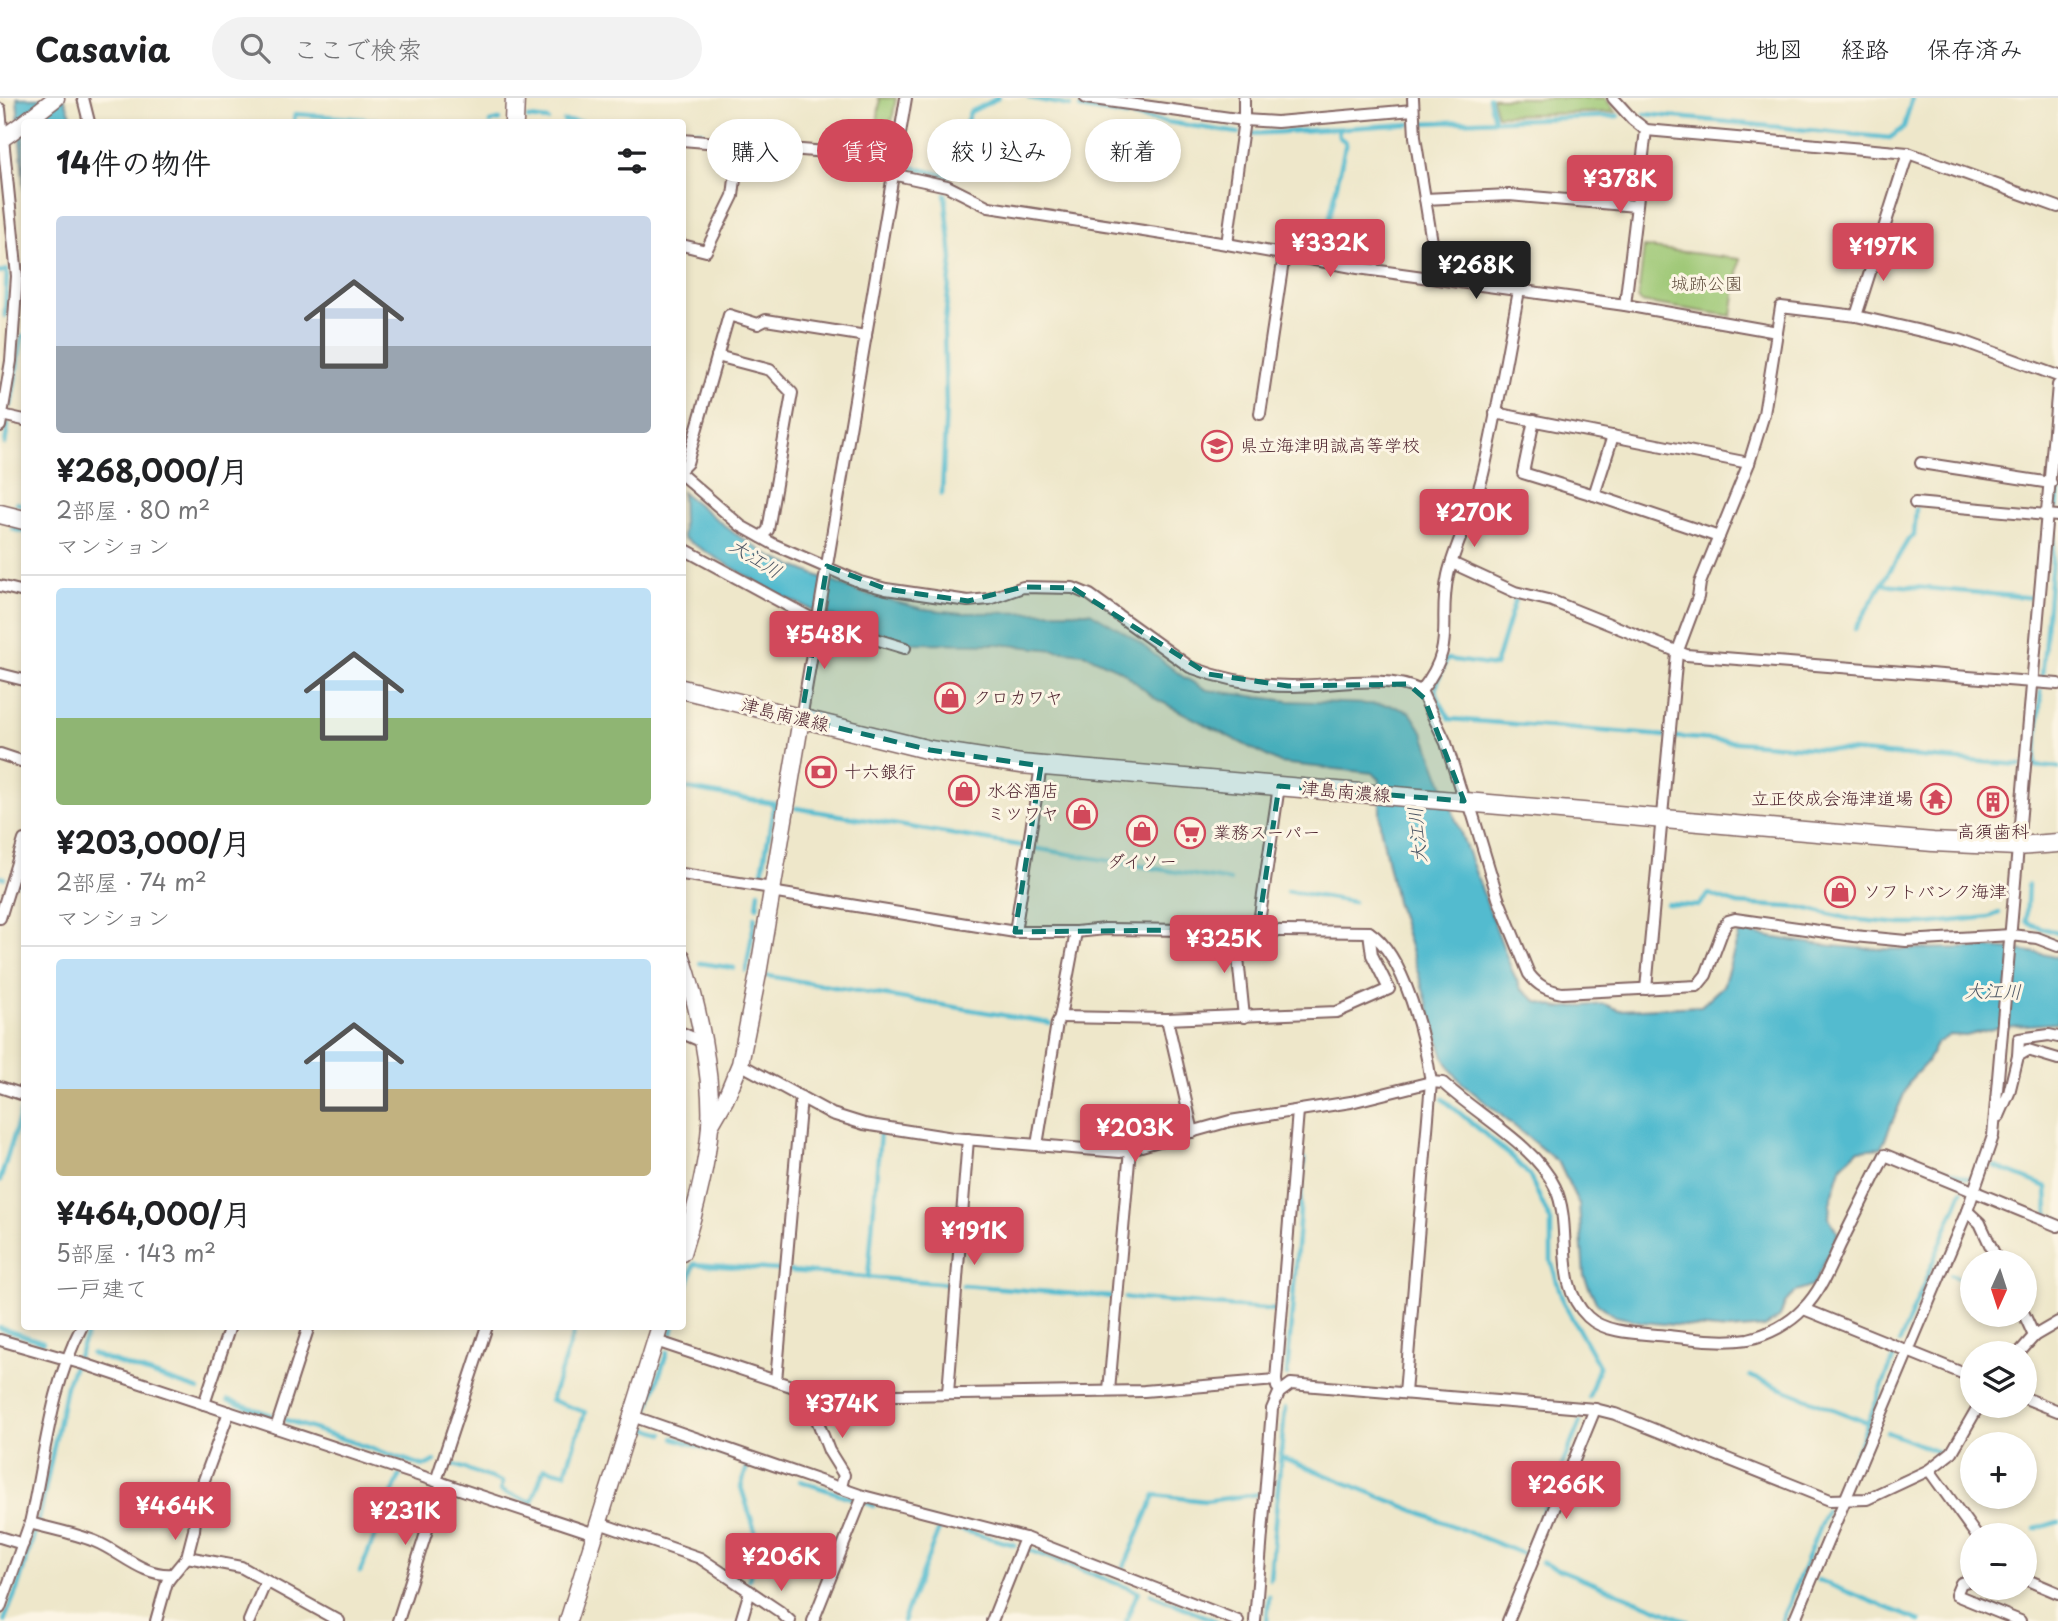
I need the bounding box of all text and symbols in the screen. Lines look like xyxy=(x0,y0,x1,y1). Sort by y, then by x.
search box xyxy=(212,17,702,80)
text: Casavia xyxy=(35,23,170,73)
icon: search xyxy=(236,29,274,67)
text: ここで検索 xyxy=(292,29,422,68)
text: 地図 xyxy=(1755,30,1803,66)
text: 経路 xyxy=(1841,30,1889,66)
text: 保存済み xyxy=(1927,30,2023,66)
chip: 購入 xyxy=(707,119,803,182)
chip: 賃貸 xyxy=(817,119,913,182)
chip: 絞り込み xyxy=(927,119,1071,182)
chip: 新着 xyxy=(1085,119,1181,182)
text: 14件の物件 xyxy=(56,139,211,184)
icon: filters xyxy=(613,142,651,180)
pin: ¥378K xyxy=(1571,156,1669,215)
text: ¥378K xyxy=(1583,160,1657,195)
pin: ¥332K xyxy=(1281,220,1379,279)
pin: ¥197K xyxy=(1834,223,1932,283)
text: ¥332K xyxy=(1291,224,1369,259)
text: ¥197K xyxy=(1849,228,1917,263)
pin: ¥268K xyxy=(1427,242,1525,301)
text: ¥268K xyxy=(1438,246,1514,281)
icon: home xyxy=(291,261,417,387)
park label: 城跡公園 xyxy=(1671,269,1743,296)
school or university icon: 県立海津明誠高等学校 xyxy=(1200,429,1234,463)
place label: 県立海津明誠高等学校 xyxy=(1240,431,1420,458)
text: ¥268,000/月 xyxy=(56,447,249,492)
pin: ¥270K xyxy=(1425,490,1523,549)
text: 2部屋 · 80 m² xyxy=(56,492,210,527)
text: ¥270K xyxy=(1436,494,1512,529)
text: マンション xyxy=(56,527,170,562)
water label: 大江川 xyxy=(725,530,788,584)
pin: ¥548K xyxy=(775,612,873,671)
text: ¥548K xyxy=(786,616,862,651)
icon: home xyxy=(291,633,417,759)
shop icon: クロカワヤ xyxy=(933,681,967,715)
place label: クロカワヤ xyxy=(973,683,1063,710)
street label: 津島南濃線 xyxy=(738,690,832,738)
bank icon: 十六銀行 xyxy=(804,755,838,789)
place label: 十六銀行 xyxy=(844,757,916,784)
street label: 津島南濃線 xyxy=(1300,773,1392,808)
shop icon: 水谷酒店 xyxy=(947,774,981,808)
place label: 水谷酒店 xyxy=(987,776,1059,803)
temple icon: 立正佼成会海津道場 xyxy=(1919,782,1953,816)
place label: 立正佼成会海津道場 xyxy=(1751,784,1913,811)
building icon: 高須歯科 xyxy=(1976,785,2010,819)
shop icon: ミツワヤ xyxy=(1065,797,1099,831)
place label: ミツワヤ xyxy=(987,799,1059,826)
water label: 大江川 xyxy=(1400,805,1432,865)
shop icon: ダイソー xyxy=(1125,814,1159,848)
supermarket icon: 業務スーパー xyxy=(1173,816,1207,850)
place label: 高須歯科 xyxy=(1957,817,2029,844)
place label: 業務スーパー xyxy=(1213,818,1320,845)
text: ¥203,000/月 xyxy=(56,819,251,864)
place label: ダイソー xyxy=(1107,847,1177,874)
text: 2部屋 · 74 m² xyxy=(56,864,207,899)
shop icon: ソフトバンク海津 xyxy=(1823,875,1857,909)
place label: ソフトバンク海津 xyxy=(1863,877,2007,904)
text: マンション xyxy=(56,899,170,934)
pin: ¥325K xyxy=(1175,916,1273,975)
text: ¥325K xyxy=(1186,920,1262,955)
water label: 大江川 xyxy=(1964,976,2022,1004)
icon: home xyxy=(291,1004,417,1130)
pin: ¥203K xyxy=(1086,1104,1184,1164)
text: ¥203K xyxy=(1096,1109,1174,1144)
text: ¥464,000/月 xyxy=(56,1190,252,1235)
pin: ¥191K xyxy=(925,1208,1023,1267)
text: ¥191K xyxy=(941,1212,1007,1247)
text: 5部屋 · 143 m² xyxy=(56,1235,216,1270)
north arrow xyxy=(1960,1250,2037,1326)
map controls xyxy=(1960,1250,2037,1600)
text: 一戸建て xyxy=(56,1270,148,1305)
button: layers xyxy=(1960,1341,2037,1418)
pin: ¥374K xyxy=(793,1380,891,1440)
text: ¥374K xyxy=(805,1385,879,1420)
button: + xyxy=(1960,1432,2037,1509)
pin: ¥266K xyxy=(1517,1462,1615,1521)
text: ¥266K xyxy=(1527,1466,1605,1501)
pin: ¥464K xyxy=(126,1482,224,1542)
text: ¥464K xyxy=(136,1487,214,1522)
pin: ¥231K xyxy=(356,1488,454,1547)
text: ¥231K xyxy=(369,1492,441,1527)
button: − xyxy=(1960,1523,2037,1600)
pin: ¥206K xyxy=(732,1534,830,1593)
text: ¥206K xyxy=(741,1538,821,1573)

